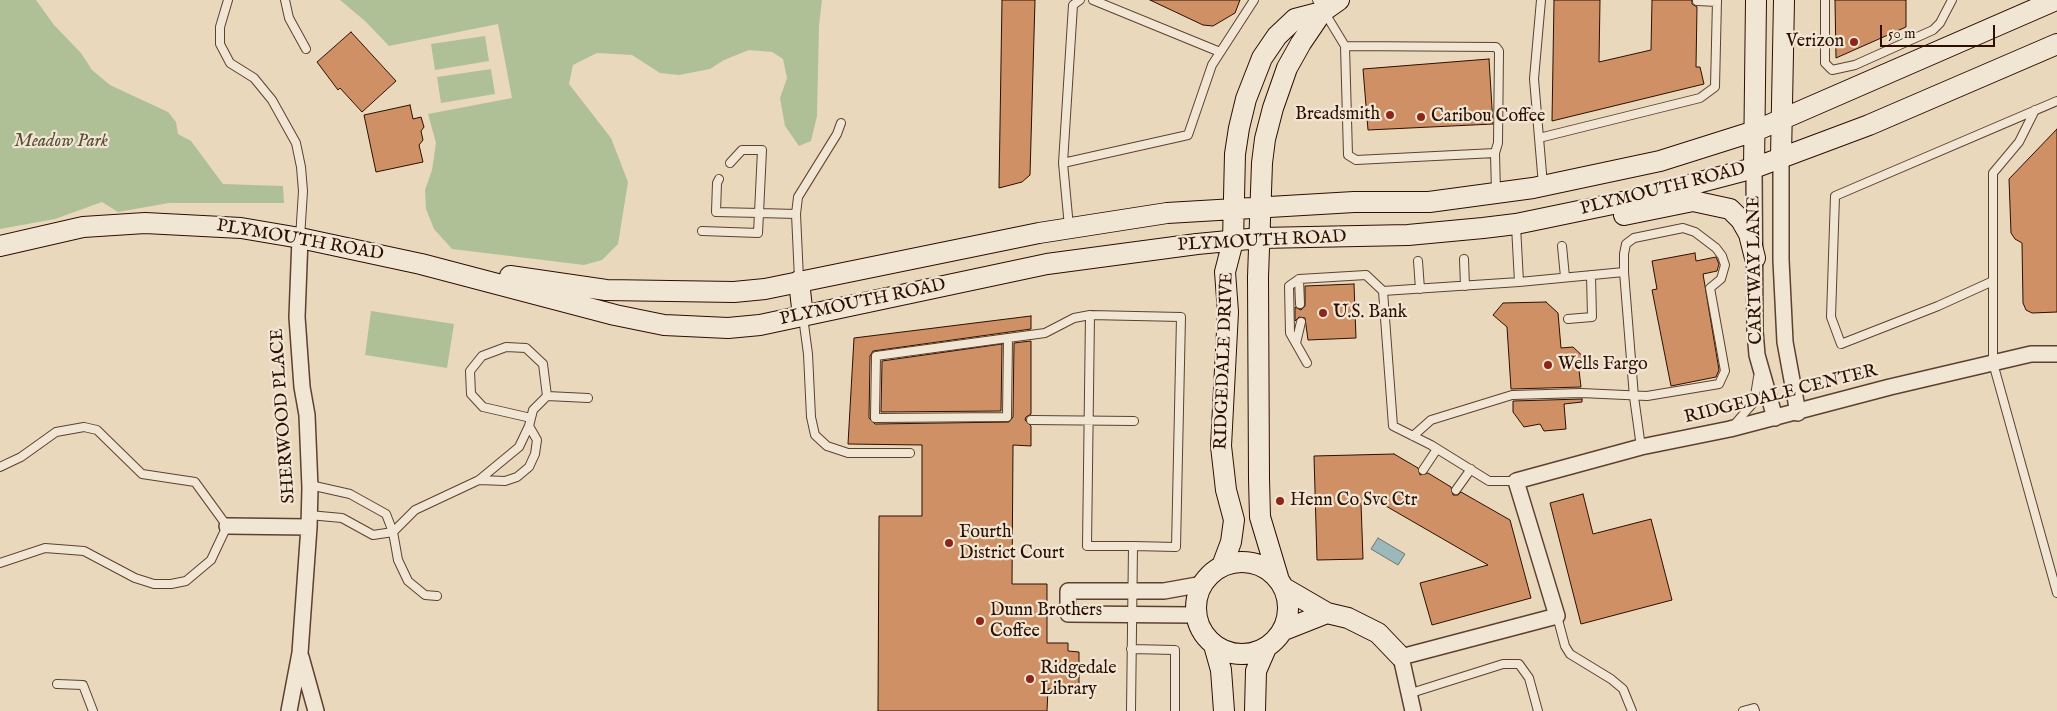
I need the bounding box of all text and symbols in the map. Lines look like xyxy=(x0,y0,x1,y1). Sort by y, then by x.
scale bar xyxy=(1882,15,1997,47)
text: 50 m xyxy=(1888,24,1916,43)
place label: Verizon xyxy=(1786,31,1844,53)
marker: Verizon xyxy=(1848,36,1860,48)
place label: Breadsmith xyxy=(1295,104,1380,126)
place label: Caribou Coffee xyxy=(1431,106,1545,128)
marker: Breadsmith xyxy=(1384,109,1396,121)
marker: Caribou Coffee xyxy=(1415,111,1427,123)
park label: Meadow Park xyxy=(14,131,108,153)
street label: PLYMOUTH ROAD xyxy=(1578,159,1748,221)
street label: CARTWAY LANE xyxy=(1744,195,1768,345)
street label: PLYMOUTH ROAD xyxy=(215,216,385,266)
street label: PLYMOUTH ROAD xyxy=(1177,227,1347,257)
street label: RIDGEDALE DRIVE xyxy=(1211,272,1239,450)
street label: PLYMOUTH ROAD xyxy=(778,275,948,331)
place label: U.S. Bank xyxy=(1333,302,1407,324)
marker: U.S. Bank xyxy=(1317,307,1329,319)
street label: SHERWOOD PLACE xyxy=(267,328,301,504)
place label: Wells Fargo xyxy=(1558,354,1648,376)
marker: Wells Fargo xyxy=(1542,359,1554,371)
street label: RIDGEDALE CENTER xyxy=(1682,361,1880,429)
place label: Henn Co Svc Ctr xyxy=(1290,490,1417,512)
marker: Henn Co Svc Ctr xyxy=(1274,495,1286,507)
place label: Fourth District Court xyxy=(959,522,1065,564)
marker: Fourth District Court xyxy=(943,537,955,549)
place label: Dunn Brothers Coffee xyxy=(990,600,1102,642)
marker: Dunn Brothers Coffee xyxy=(974,615,986,627)
place label: Ridgedale Library xyxy=(1040,658,1116,701)
marker: Ridgedale Library xyxy=(1024,673,1036,685)

